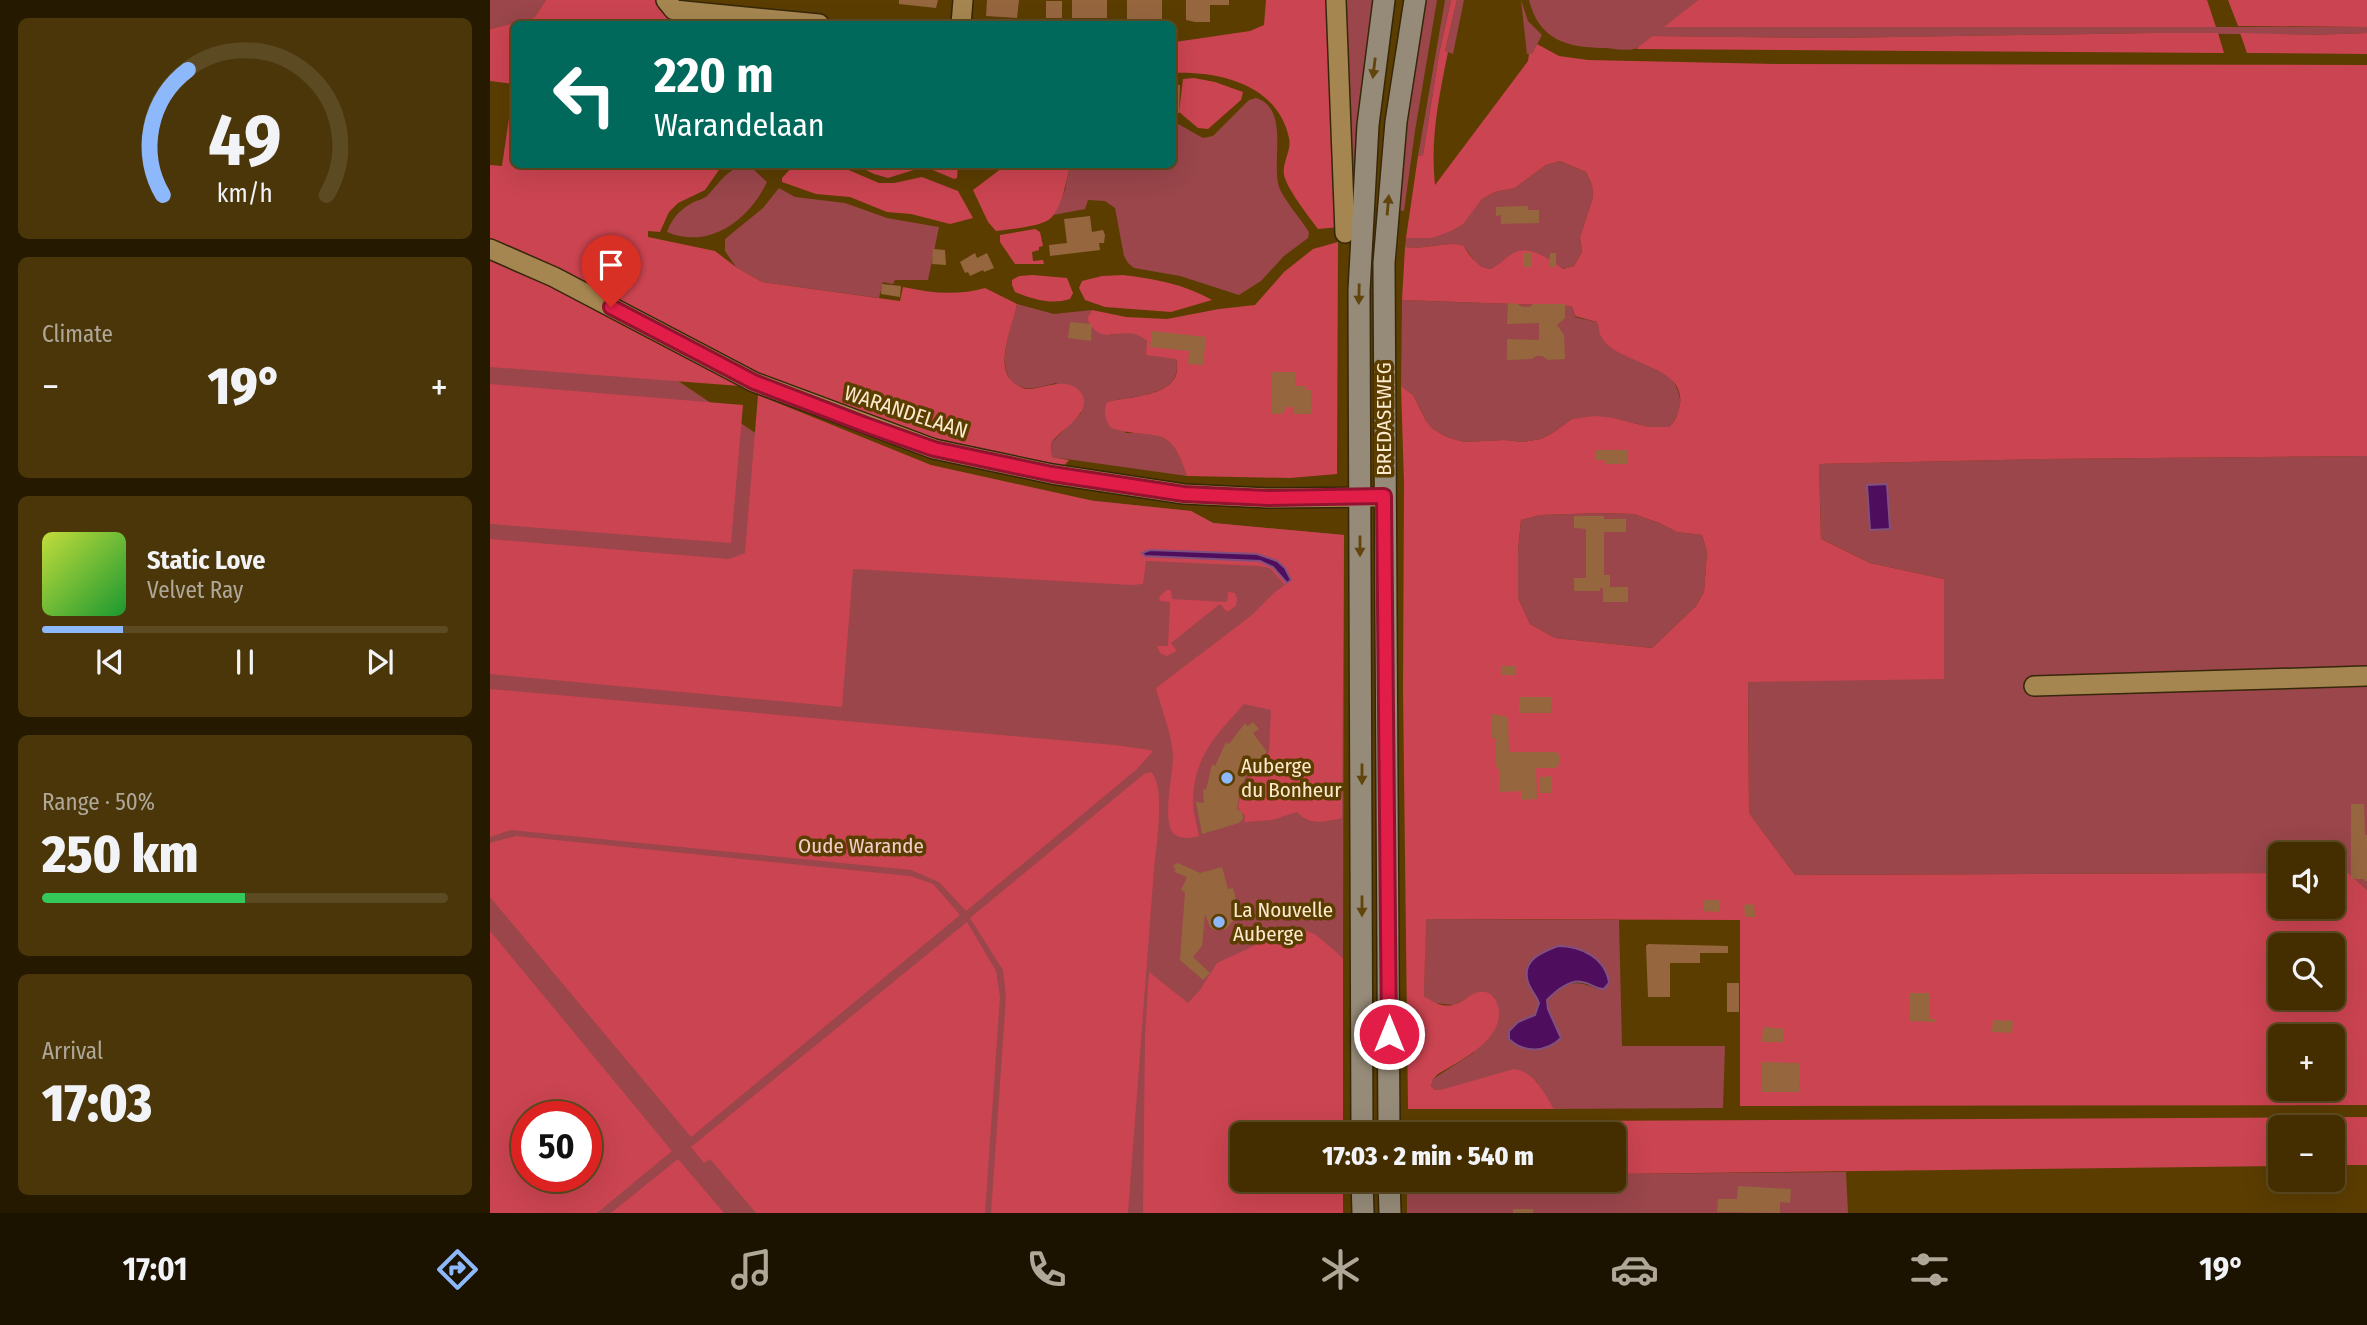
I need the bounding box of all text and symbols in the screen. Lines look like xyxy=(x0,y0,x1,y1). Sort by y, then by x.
text: 220 m xyxy=(654,46,774,105)
icon: left xyxy=(539,49,630,140)
one-way arrow xyxy=(1369,57,1380,79)
text: 49 xyxy=(208,97,282,184)
text: Warandelaan xyxy=(654,106,825,144)
text: km/h xyxy=(217,178,273,208)
one-way arrow xyxy=(1383,194,1394,216)
pin xyxy=(581,235,641,307)
icon: arrive xyxy=(592,246,630,284)
one-way arrow xyxy=(1353,284,1365,306)
text: Climate xyxy=(42,320,113,348)
text: 19° xyxy=(208,355,282,418)
street label: BREDASEWEG xyxy=(1371,362,1397,476)
text: − xyxy=(42,364,59,410)
text: + xyxy=(431,364,448,410)
street label: WARANDELAAN xyxy=(841,380,971,444)
one-way arrow xyxy=(1354,536,1366,558)
text: Static Love xyxy=(147,545,265,576)
text: Velvet Ray xyxy=(147,576,243,604)
icon: previous xyxy=(91,643,129,681)
icon: pause xyxy=(226,643,264,681)
icon: next xyxy=(361,643,399,681)
place label: Auberge du Bonheur xyxy=(1241,753,1342,803)
one-way arrow xyxy=(1356,763,1367,785)
marker: Auberge du Bonheur xyxy=(1219,770,1235,786)
text: Range · 50% xyxy=(42,788,155,816)
text: 250 km xyxy=(42,823,198,886)
park label: Oude Warande xyxy=(798,833,924,859)
map controls xyxy=(2268,842,2345,1192)
button: sound xyxy=(2268,842,2345,919)
one-way arrow xyxy=(1356,896,1368,918)
place label: La Nouvelle Auberge xyxy=(1233,897,1333,947)
marker: La Nouvelle Auberge xyxy=(1211,914,1227,930)
button: search xyxy=(2268,933,2345,1010)
position arrow xyxy=(1352,997,1426,1071)
button: + xyxy=(2268,1024,2345,1101)
text: Arrival xyxy=(42,1037,103,1065)
text: 17:03 xyxy=(42,1072,152,1135)
speed limit sign: 50 xyxy=(511,1101,602,1192)
button: − xyxy=(2268,1115,2345,1192)
text: 17:03 · 2 min · 540 m xyxy=(1322,1141,1534,1172)
icon: directions xyxy=(433,1245,482,1294)
icon: music xyxy=(727,1245,776,1294)
icon: phone xyxy=(1022,1245,1071,1294)
icon: climate xyxy=(1316,1245,1365,1294)
icon: car xyxy=(1610,1245,1659,1294)
icon: filters xyxy=(1905,1245,1954,1294)
text: 17:01 xyxy=(123,1250,188,1288)
text: 19° xyxy=(2199,1250,2244,1288)

